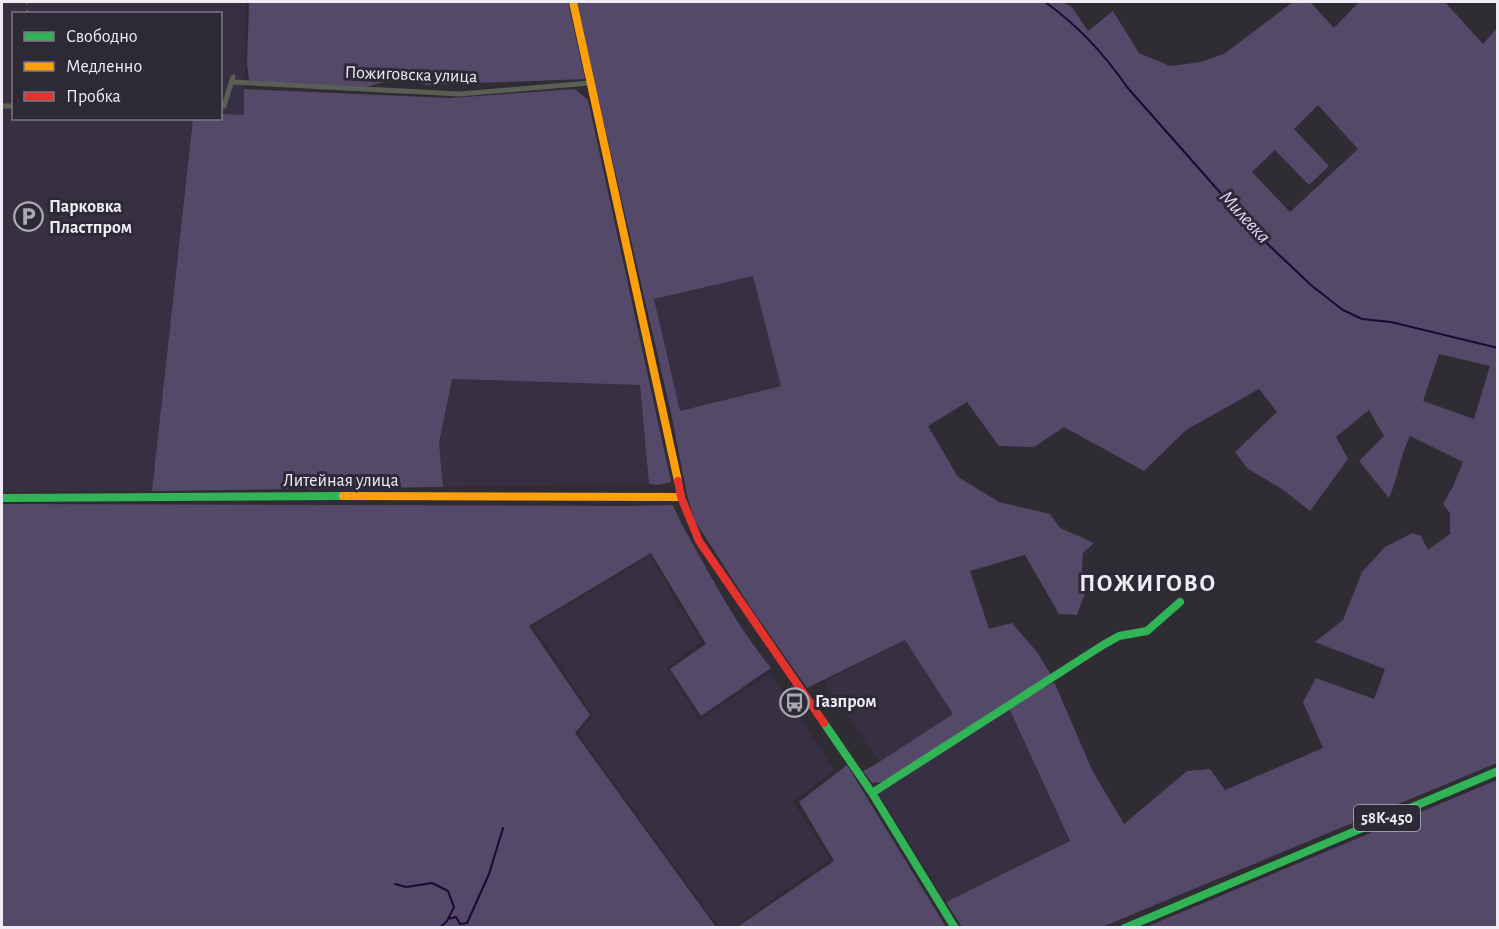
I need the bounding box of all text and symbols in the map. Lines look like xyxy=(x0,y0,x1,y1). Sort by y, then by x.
legend xyxy=(12,12,222,120)
text: Свободно xyxy=(66,27,138,46)
text: Медленно xyxy=(66,58,142,76)
street label: Пожиговска улица xyxy=(344,64,478,86)
text: Пробка xyxy=(66,87,121,106)
water label: Милевка xyxy=(1216,187,1274,247)
place label: Парковка Пластпром xyxy=(49,198,132,237)
parking icon: Парковка Пластпром xyxy=(12,201,44,233)
street label: Литейная улица xyxy=(283,472,399,490)
district label: ПОЖИГОВО xyxy=(1079,572,1217,596)
bus stop icon: Газпром xyxy=(778,686,810,718)
place label: Газпром xyxy=(815,693,877,711)
road number: 58К-450 xyxy=(1354,805,1420,831)

